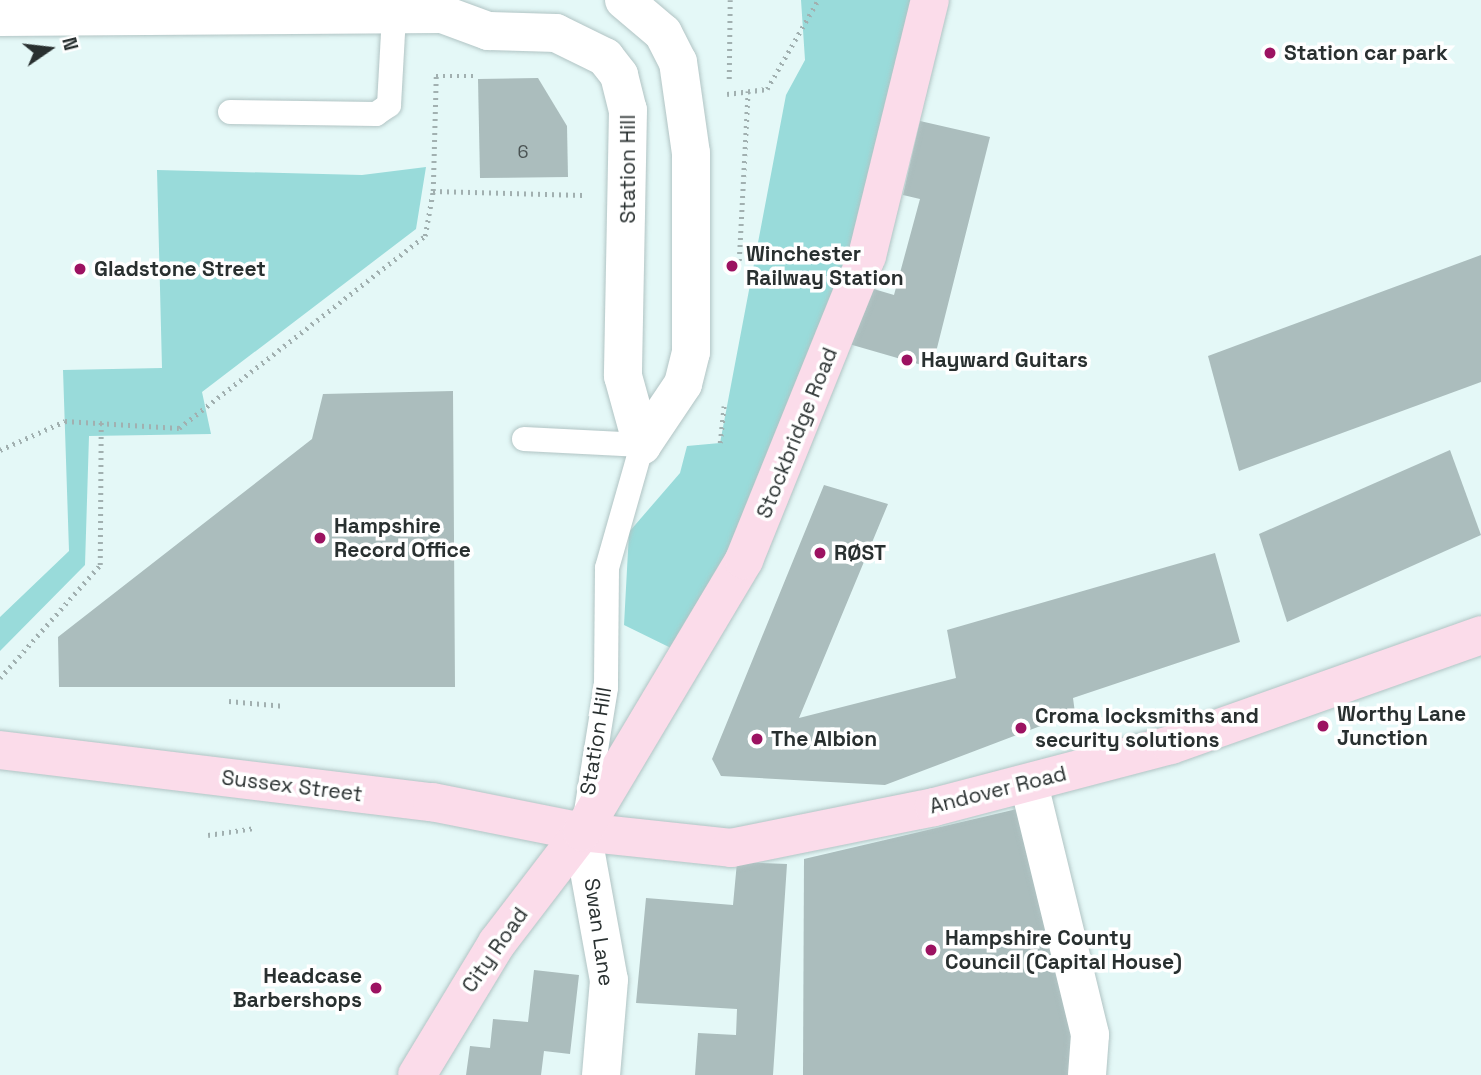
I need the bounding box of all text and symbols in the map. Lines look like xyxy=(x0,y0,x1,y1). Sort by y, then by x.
north arrow xyxy=(14,14,84,84)
text: N xyxy=(56,35,84,53)
place label: Station car park xyxy=(1284,40,1448,66)
marker: Station car park xyxy=(1262,45,1278,61)
street label: Station Hill xyxy=(615,114,641,224)
house number: 6 xyxy=(517,141,529,163)
place label: Winchester Railway Station xyxy=(746,241,904,291)
place label: Gladstone Street xyxy=(94,256,266,282)
marker: Winchester Railway Station xyxy=(724,258,740,274)
marker: Gladstone Street xyxy=(72,261,88,277)
street label: Stockbridge Road xyxy=(751,344,843,522)
place label: Hayward Guitars xyxy=(921,347,1088,373)
marker: Hayward Guitars xyxy=(899,352,915,368)
place label: Hampshire Record Office xyxy=(334,513,471,563)
marker: Hampshire Record Office xyxy=(312,530,328,546)
place label: RØST xyxy=(834,540,886,566)
marker: RØST xyxy=(812,545,828,561)
street label: Station Hill xyxy=(575,685,617,797)
place label: Worthy Lane Junction xyxy=(1337,701,1466,751)
place label: Croma locksmiths and security solutions xyxy=(1035,703,1259,753)
marker: Worthy Lane Junction xyxy=(1315,718,1331,734)
marker: Croma locksmiths and security solutions xyxy=(1013,720,1029,736)
place label: The Albion xyxy=(771,726,877,752)
marker: The Albion xyxy=(749,731,765,747)
street label: Andover Road xyxy=(927,761,1069,819)
street label: Sussex Street xyxy=(220,765,364,807)
street label: Swan Lane xyxy=(579,876,619,988)
street label: City Road xyxy=(457,903,533,997)
place label: Hampshire County Council (Capital House) xyxy=(945,925,1182,975)
marker: Hampshire County Council (Capital House) xyxy=(923,942,939,958)
place label: Headcase Barbershops xyxy=(233,963,362,1013)
marker: Headcase Barbershops xyxy=(368,980,384,996)

